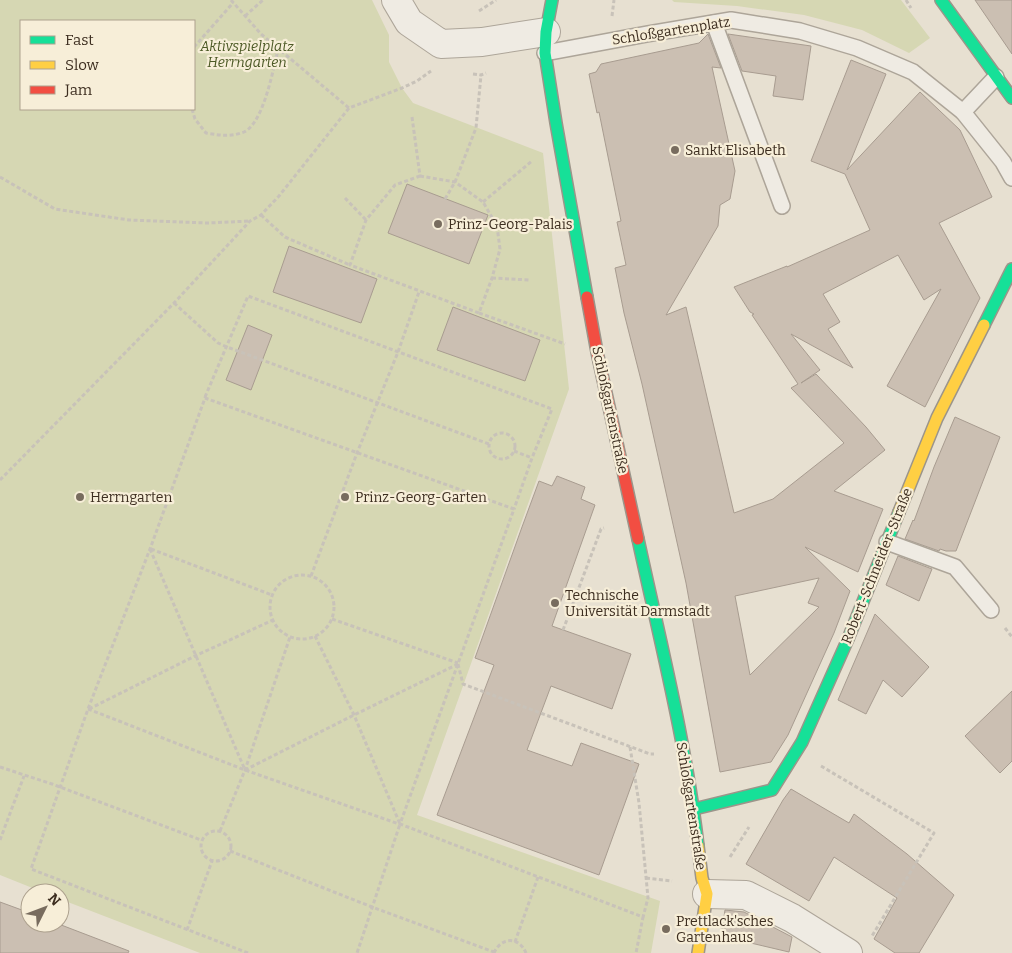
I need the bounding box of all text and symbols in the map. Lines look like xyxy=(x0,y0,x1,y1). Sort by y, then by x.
street label: Schloßgartenplatz xyxy=(611,13,732,49)
legend xyxy=(20,20,195,110)
text: Fast xyxy=(65,31,94,49)
park label: Aktivspielplatz Herrngarten xyxy=(199,38,294,71)
text: Slow xyxy=(65,56,100,74)
text: Jam xyxy=(64,81,93,99)
place label: Sankt Elisabeth xyxy=(685,142,786,159)
marker: Sankt Elisabeth xyxy=(669,144,681,156)
place label: Prinz-Georg-Palais xyxy=(448,216,573,233)
marker: Prinz-Georg-Palais xyxy=(432,218,444,230)
street label: Schloßgartenstraße xyxy=(588,345,632,475)
street label: Robert-Schneider-Straße xyxy=(838,485,916,647)
place label: Herrngarten xyxy=(90,489,172,506)
place label: Prinz-Georg-Garten xyxy=(355,489,487,506)
marker: Herrngarten xyxy=(74,491,86,503)
marker: Prinz-Georg-Garten xyxy=(339,491,351,503)
place label: Technische Universität Darmstadt xyxy=(565,587,710,620)
marker: Technische Universität Darmstadt xyxy=(549,597,561,609)
street label: Schloßgartenstraße xyxy=(672,741,710,871)
north arrow xyxy=(20,883,70,933)
text: N xyxy=(44,890,64,909)
place label: Prettlack'sches Gartenhaus xyxy=(676,913,773,946)
marker: Prettlack'sches Gartenhaus xyxy=(660,923,672,935)

